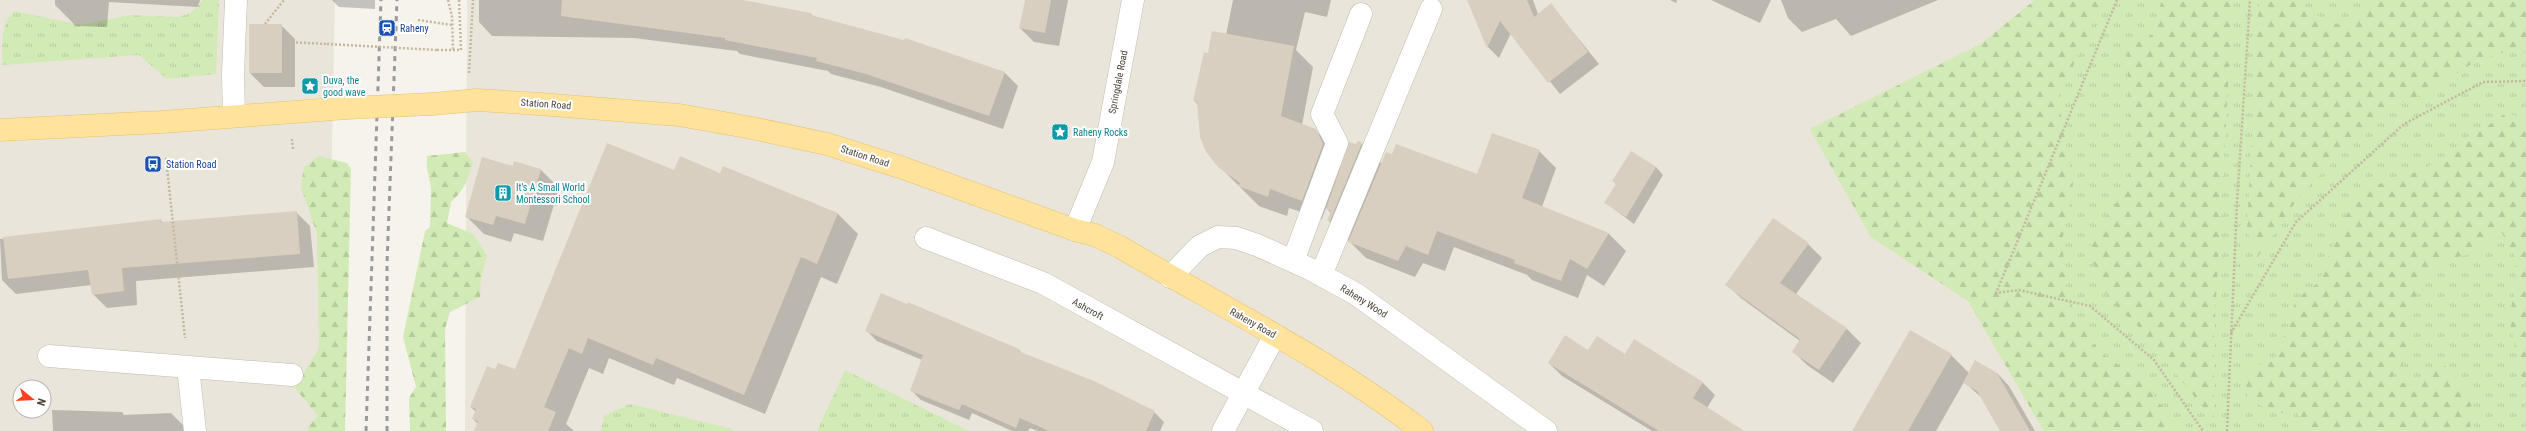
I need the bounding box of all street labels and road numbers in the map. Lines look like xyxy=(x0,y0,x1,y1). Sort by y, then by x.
street label: Springdale Road xyxy=(1106,49,1130,115)
street label: Station Road xyxy=(520,97,572,111)
street label: Station Road xyxy=(839,143,891,169)
street label: Raheny Wood xyxy=(1338,282,1390,320)
street label: Ashcroft xyxy=(1071,296,1106,322)
street label: Raheny Road xyxy=(1228,306,1278,340)

